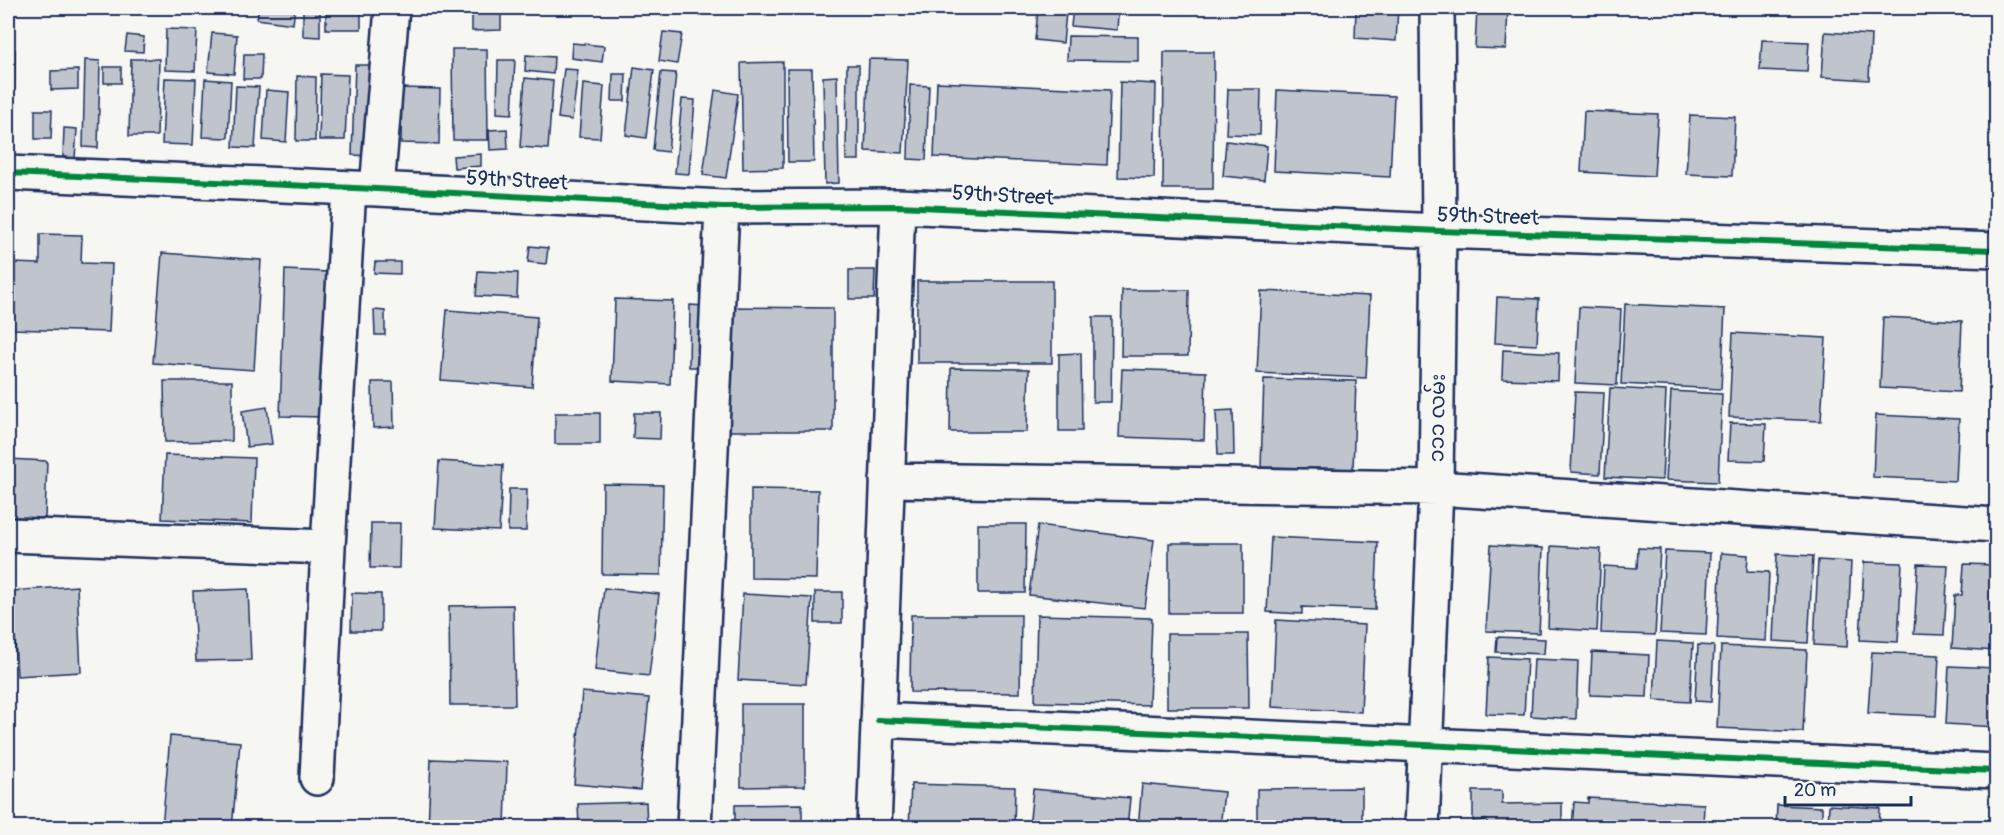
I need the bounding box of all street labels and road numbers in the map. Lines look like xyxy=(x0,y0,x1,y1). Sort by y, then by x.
street label: 59th Street xyxy=(465,164,569,197)
street label: 59th Street xyxy=(951,179,1055,212)
street label: 59th Street xyxy=(1437,201,1540,232)
street label: ၁၁၁ လမ်း xyxy=(1420,373,1452,463)

